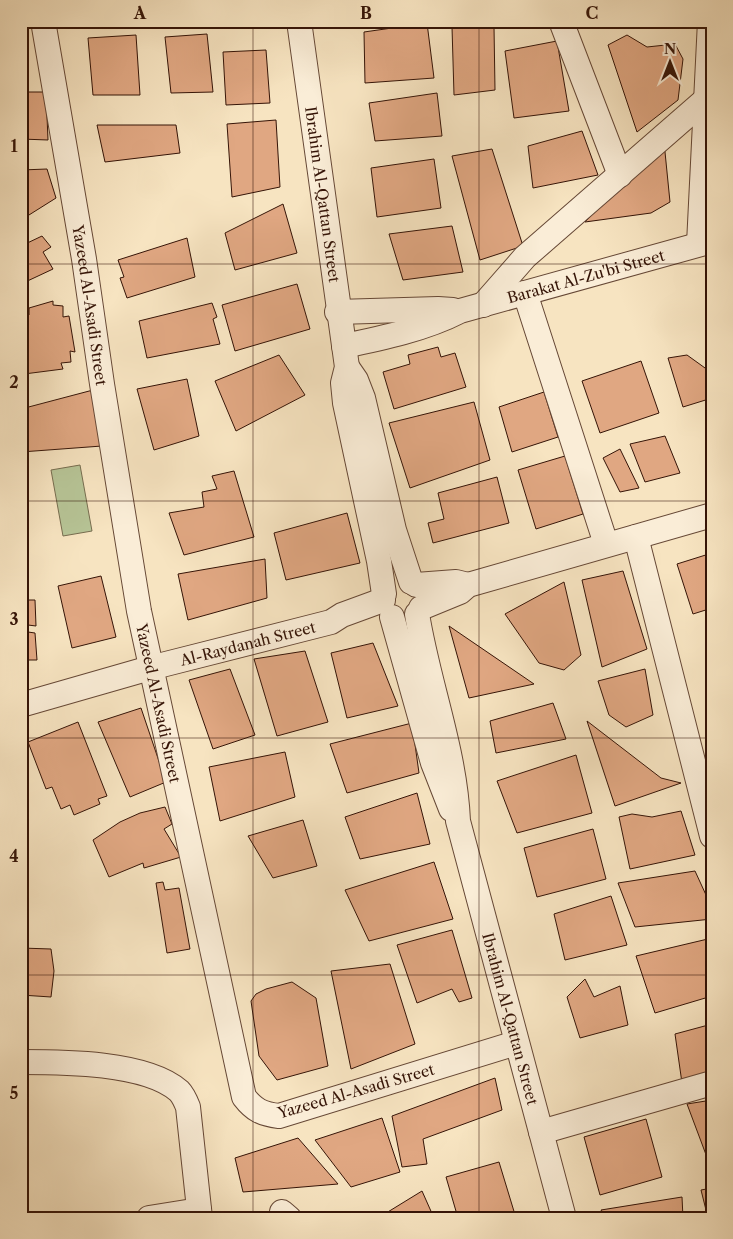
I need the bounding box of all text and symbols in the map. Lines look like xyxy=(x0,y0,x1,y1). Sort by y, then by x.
text: A xyxy=(133,3,147,23)
text: B xyxy=(360,3,372,23)
text: C xyxy=(586,3,598,23)
north arrow xyxy=(646,38,696,88)
text: N xyxy=(664,40,676,58)
street label: Ibrahim Al-Qattan Street xyxy=(301,105,345,284)
text: 1 xyxy=(10,136,18,156)
street label: Yazeed Al-Asadi Street xyxy=(69,222,112,387)
street label: Barakat Al-Zu'bi Street xyxy=(505,245,667,307)
text: 2 xyxy=(9,372,19,392)
text: 3 xyxy=(9,609,19,629)
street label: Al-Raydanah Street xyxy=(177,617,318,670)
street label: Yazeed Al-Asadi Street xyxy=(132,621,185,785)
text: 4 xyxy=(9,846,19,866)
street label: Ibrahim Al-Qattan Street xyxy=(479,931,543,1108)
street label: Yazeed Al-Asadi Street xyxy=(275,1059,437,1123)
text: 5 xyxy=(10,1083,19,1103)

